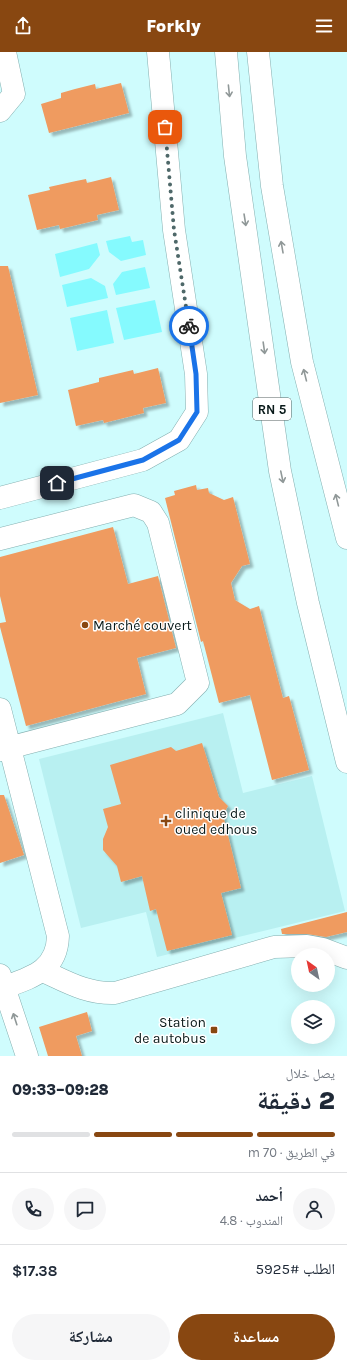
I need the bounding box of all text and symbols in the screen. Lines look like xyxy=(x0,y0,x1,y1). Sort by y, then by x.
icon: share xyxy=(12,15,34,37)
text: Forkly xyxy=(146,15,201,37)
icon: menu xyxy=(313,15,335,37)
one-way arrow xyxy=(225,84,233,97)
pin xyxy=(148,110,182,144)
icon: bag xyxy=(154,116,176,138)
one-way arrow xyxy=(241,213,249,226)
one-way arrow xyxy=(278,240,286,253)
courier xyxy=(169,306,209,346)
icon: bike xyxy=(178,315,200,337)
one-way arrow xyxy=(260,342,268,355)
one-way arrow xyxy=(301,368,308,381)
road number: RN 5 xyxy=(253,398,291,420)
pin xyxy=(40,466,74,500)
one-way arrow xyxy=(278,470,286,483)
icon: home xyxy=(46,472,68,494)
one-way arrow xyxy=(333,494,341,507)
place label: Marché couvert xyxy=(93,617,192,634)
marker: Marché couvert xyxy=(80,620,90,630)
place label: clinique de oued edhous xyxy=(175,805,257,838)
marker: clinique de oued edhous xyxy=(160,815,172,827)
north arrow xyxy=(291,948,335,992)
map controls xyxy=(291,948,335,1044)
button: layers xyxy=(291,1000,335,1044)
one-way arrow xyxy=(11,1013,18,1026)
place label: Station de autobus xyxy=(134,1014,206,1047)
marker: Station de autobus xyxy=(209,1025,219,1035)
text: يصل خلال xyxy=(286,1066,335,1081)
text: 09:28–09:33 xyxy=(12,1081,109,1099)
text: 2 دقيقة xyxy=(257,1085,335,1116)
text: في الطريق · 70 m xyxy=(248,1145,335,1160)
text: أحمد xyxy=(256,1187,283,1205)
button: phone xyxy=(12,1188,54,1230)
button: chat xyxy=(64,1188,106,1230)
button: person xyxy=(293,1188,335,1230)
text: المندوب · 4.8 xyxy=(220,1213,283,1228)
text: الطلب #5925 xyxy=(256,1260,335,1278)
text: $17.38 xyxy=(12,1262,57,1280)
button: مشاركة xyxy=(12,1314,170,1360)
button: مساعدة xyxy=(178,1314,335,1360)

